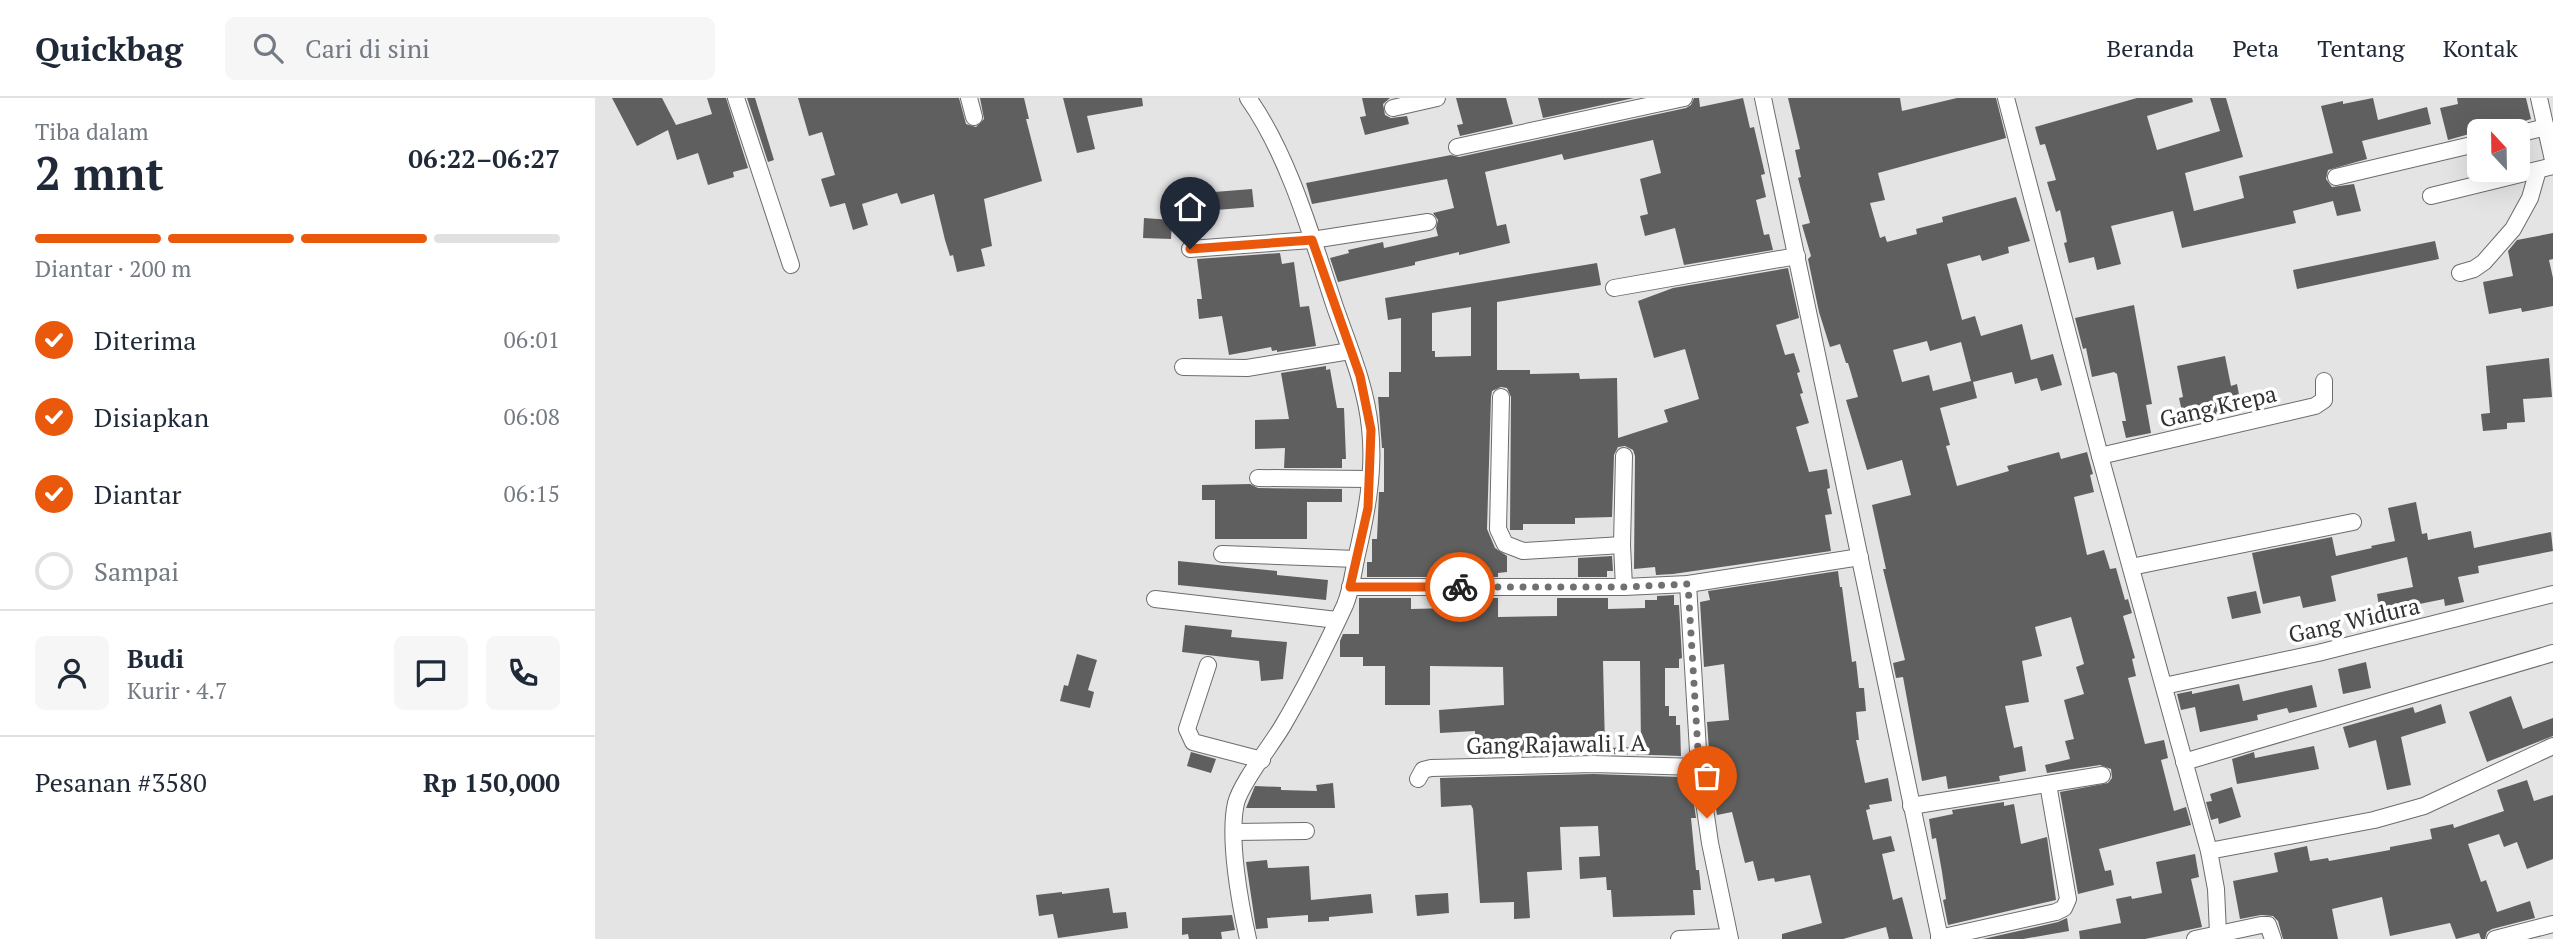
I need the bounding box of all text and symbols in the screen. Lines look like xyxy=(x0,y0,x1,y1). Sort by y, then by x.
search box xyxy=(225,17,715,80)
text: Quickbag xyxy=(35,27,183,70)
icon: search xyxy=(249,29,287,67)
text: Cari di sini xyxy=(305,31,430,65)
text: Beranda xyxy=(2107,32,2194,64)
text: Peta xyxy=(2232,32,2279,64)
text: Tentang xyxy=(2317,32,2405,64)
text: Kontak xyxy=(2443,32,2518,64)
text: Tiba dalam xyxy=(35,116,149,147)
north arrow xyxy=(2467,119,2531,182)
map controls xyxy=(2467,119,2530,182)
text: 06:22–06:27 xyxy=(408,141,560,175)
text: 2 mnt xyxy=(35,142,164,203)
pin xyxy=(1160,177,1220,249)
icon: home xyxy=(1171,188,1209,226)
text: Diantar · 200 m xyxy=(35,253,191,284)
icon: check xyxy=(35,321,73,359)
text: Diterima xyxy=(94,323,196,357)
text: 06:01 xyxy=(503,324,560,355)
street label: Gang Krepa xyxy=(2157,377,2280,434)
icon: check xyxy=(35,398,73,436)
text: Disiapkan xyxy=(94,400,209,434)
text: 06:08 xyxy=(503,401,560,432)
icon: check xyxy=(35,475,73,513)
text: Diantar xyxy=(94,477,182,511)
text: 06:15 xyxy=(503,478,560,509)
courier xyxy=(1425,552,1495,622)
text: Sampai xyxy=(94,554,179,588)
icon: bike xyxy=(1441,568,1479,606)
street label: Gang Widura xyxy=(2285,590,2423,650)
button: person xyxy=(35,636,109,710)
button: chat xyxy=(394,636,468,710)
button: phone xyxy=(486,636,560,710)
text: Budi xyxy=(127,641,184,675)
text: Kurir · 4.7 xyxy=(127,675,227,706)
street label: Gang Rajawali I A xyxy=(1466,727,1647,761)
pin xyxy=(1677,746,1737,818)
icon: bag xyxy=(1688,757,1726,795)
text: Pesanan #3580 xyxy=(35,765,207,799)
text: Rp 150,000 xyxy=(423,765,560,799)

